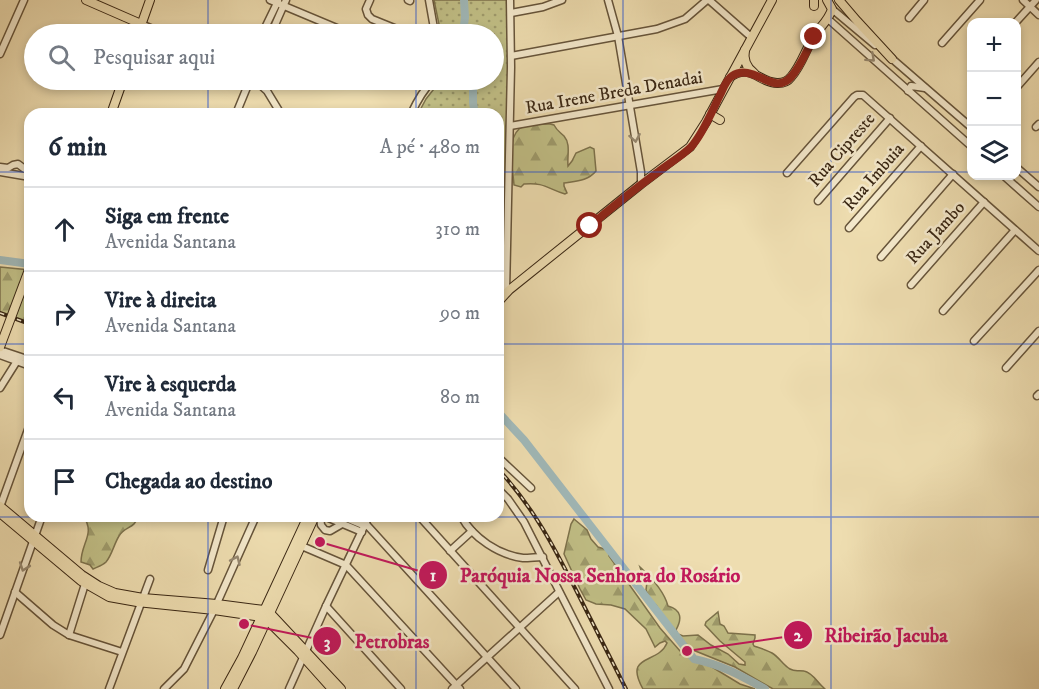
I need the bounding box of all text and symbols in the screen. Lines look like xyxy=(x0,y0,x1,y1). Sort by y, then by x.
map controls xyxy=(967,18,1021,180)
button: + xyxy=(967,18,1021,72)
route end xyxy=(800,23,826,49)
search box xyxy=(24,24,504,90)
icon: search xyxy=(45,41,78,74)
text: Pesquisar aqui xyxy=(93,44,215,71)
one-way arrow xyxy=(865,51,875,62)
street label: Rua Irene Breda Denadai xyxy=(524,67,704,119)
button: − xyxy=(967,72,1021,126)
street label: Rua Cipreste xyxy=(804,108,880,192)
button: layers xyxy=(967,126,1021,180)
text: 6 min xyxy=(48,131,107,164)
one-way arrow xyxy=(628,133,641,143)
text: A pé · 480 m xyxy=(380,135,480,160)
street label: Rua Imbuia xyxy=(839,138,910,215)
street label: Rua Jambo xyxy=(902,197,970,269)
text: Siga em frente xyxy=(105,203,229,230)
route start xyxy=(576,212,602,238)
icon: ahead xyxy=(48,213,81,246)
text: 310 m xyxy=(435,217,480,242)
text: Avenida Santana xyxy=(105,230,236,255)
text: Vire à direita xyxy=(105,287,216,314)
icon: right xyxy=(48,297,81,330)
text: 90 m xyxy=(440,301,480,326)
text: Avenida Santana xyxy=(105,314,236,339)
text: Vire à esquerda xyxy=(105,371,236,398)
icon: left xyxy=(48,381,81,414)
text: 80 m xyxy=(440,385,480,410)
text: Avenida Santana xyxy=(105,398,236,423)
icon: arrive xyxy=(48,465,81,498)
text: Chegada ao destino xyxy=(105,468,272,495)
one-way arrow xyxy=(229,555,241,566)
callout: Paróquia Nossa Senhora do Rosário xyxy=(418,556,753,594)
one-way arrow xyxy=(18,561,31,572)
text: Paróquia Nossa Senhora do Rosário xyxy=(460,564,741,589)
text: 1 xyxy=(430,565,437,587)
callout: Ribeirão Jacuba xyxy=(783,616,960,654)
callout: Petrobras xyxy=(312,622,441,660)
text: Ribeirão Jacuba xyxy=(824,624,948,649)
text: 2 xyxy=(794,625,804,647)
text: Petrobras xyxy=(354,630,430,655)
text: 3 xyxy=(324,632,331,654)

